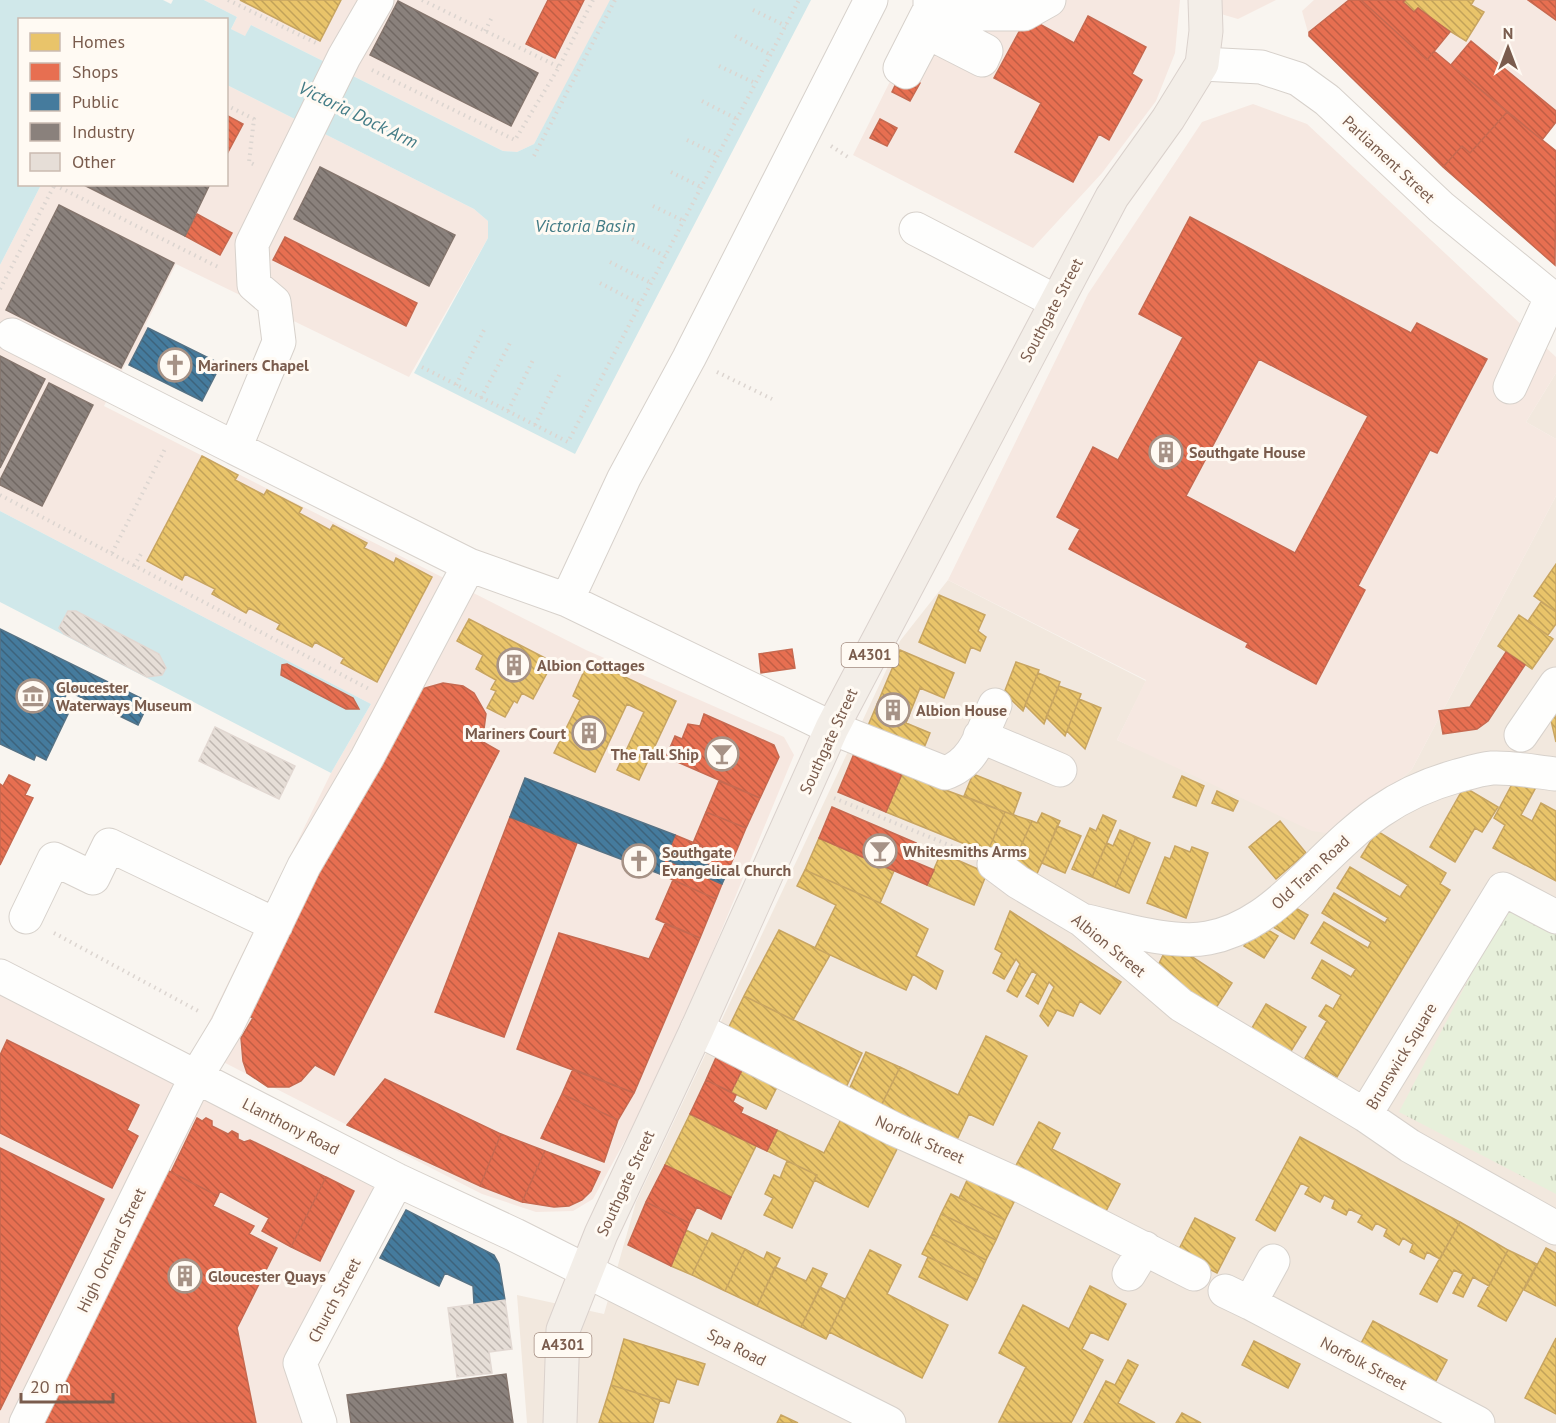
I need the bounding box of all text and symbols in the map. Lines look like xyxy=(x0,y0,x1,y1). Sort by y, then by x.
legend xyxy=(18,18,228,186)
north arrow xyxy=(1478,18,1538,78)
text: N xyxy=(1503,23,1513,43)
text: Homes xyxy=(72,30,125,53)
text: Shops xyxy=(72,60,118,83)
water label: Victoria Dock Arm xyxy=(295,76,422,153)
text: Public xyxy=(72,90,119,113)
street label: Parliament Street xyxy=(1339,111,1440,207)
text: Industry xyxy=(72,120,135,143)
text: Other xyxy=(72,150,116,173)
water label: Victoria Basin xyxy=(535,214,635,237)
street label: Southgate Street xyxy=(1015,254,1087,365)
church icon: Mariners Chapel xyxy=(157,347,193,383)
place label: Mariners Chapel xyxy=(198,355,309,375)
building icon: Southgate House xyxy=(1148,434,1184,470)
place label: Southgate House xyxy=(1189,442,1306,462)
road number: A4301 xyxy=(842,643,898,667)
building icon: Albion Cottages xyxy=(496,647,532,683)
place label: Albion Cottages xyxy=(537,655,645,675)
place label: Gloucester Waterways Museum xyxy=(56,677,192,715)
museum icon: Gloucester Waterways Museum xyxy=(15,678,51,714)
street label: Southgate Street xyxy=(795,684,862,797)
building icon: Albion House xyxy=(875,692,911,728)
place label: Albion House xyxy=(916,700,1007,720)
building icon: Mariners Court xyxy=(571,715,607,751)
place label: Mariners Court xyxy=(465,723,566,743)
bar icon: The Tall Ship xyxy=(704,736,740,772)
place label: The Tall Ship xyxy=(611,744,699,764)
street label: Old Tram Road xyxy=(1267,831,1353,913)
bar icon: Whitesmiths Arms xyxy=(862,833,898,869)
place label: Whitesmiths Arms xyxy=(903,841,1027,861)
place label: Southgate Evangelical Church xyxy=(662,842,791,880)
church icon: Southgate Evangelical Church xyxy=(621,843,657,879)
street label: Albion Street xyxy=(1068,909,1150,981)
street label: Brunswick Square xyxy=(1361,999,1441,1113)
street label: Llanthony Road xyxy=(239,1093,343,1159)
street label: Norfolk Street xyxy=(872,1110,968,1168)
street label: Southgate Street xyxy=(592,1126,659,1239)
street label: High Orchard Street xyxy=(72,1184,150,1316)
street label: Church Street xyxy=(303,1254,365,1346)
building icon: Gloucester Quays xyxy=(167,1258,203,1294)
place label: Gloucester Quays xyxy=(208,1266,326,1286)
street label: Spa Road xyxy=(704,1324,770,1370)
street label: Norfolk Street xyxy=(1317,1332,1411,1394)
road number: A4301 xyxy=(534,1333,592,1357)
scale bar xyxy=(21,1366,112,1404)
text: 20 m xyxy=(30,1375,69,1398)

